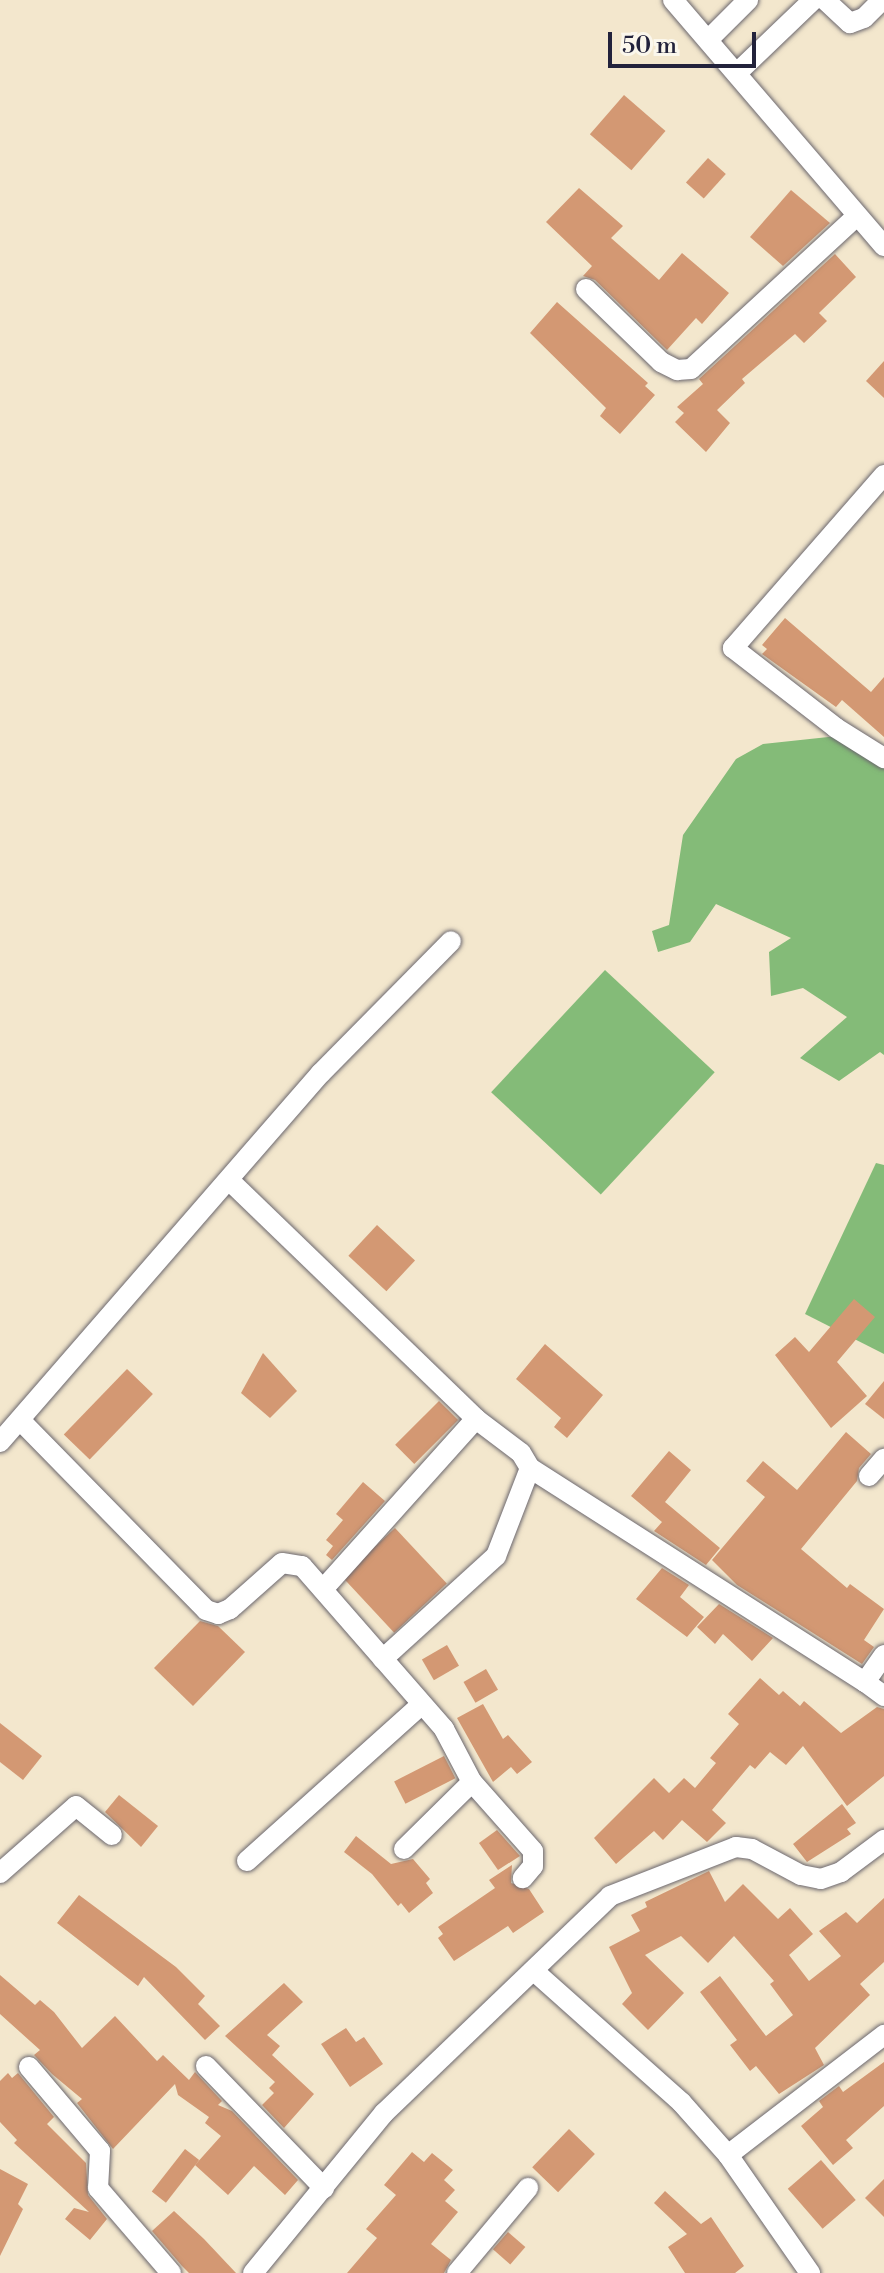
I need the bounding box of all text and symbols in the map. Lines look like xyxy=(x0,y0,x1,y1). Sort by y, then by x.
scale bar xyxy=(612,16,760,66)
text: 50 m xyxy=(622,31,677,61)

